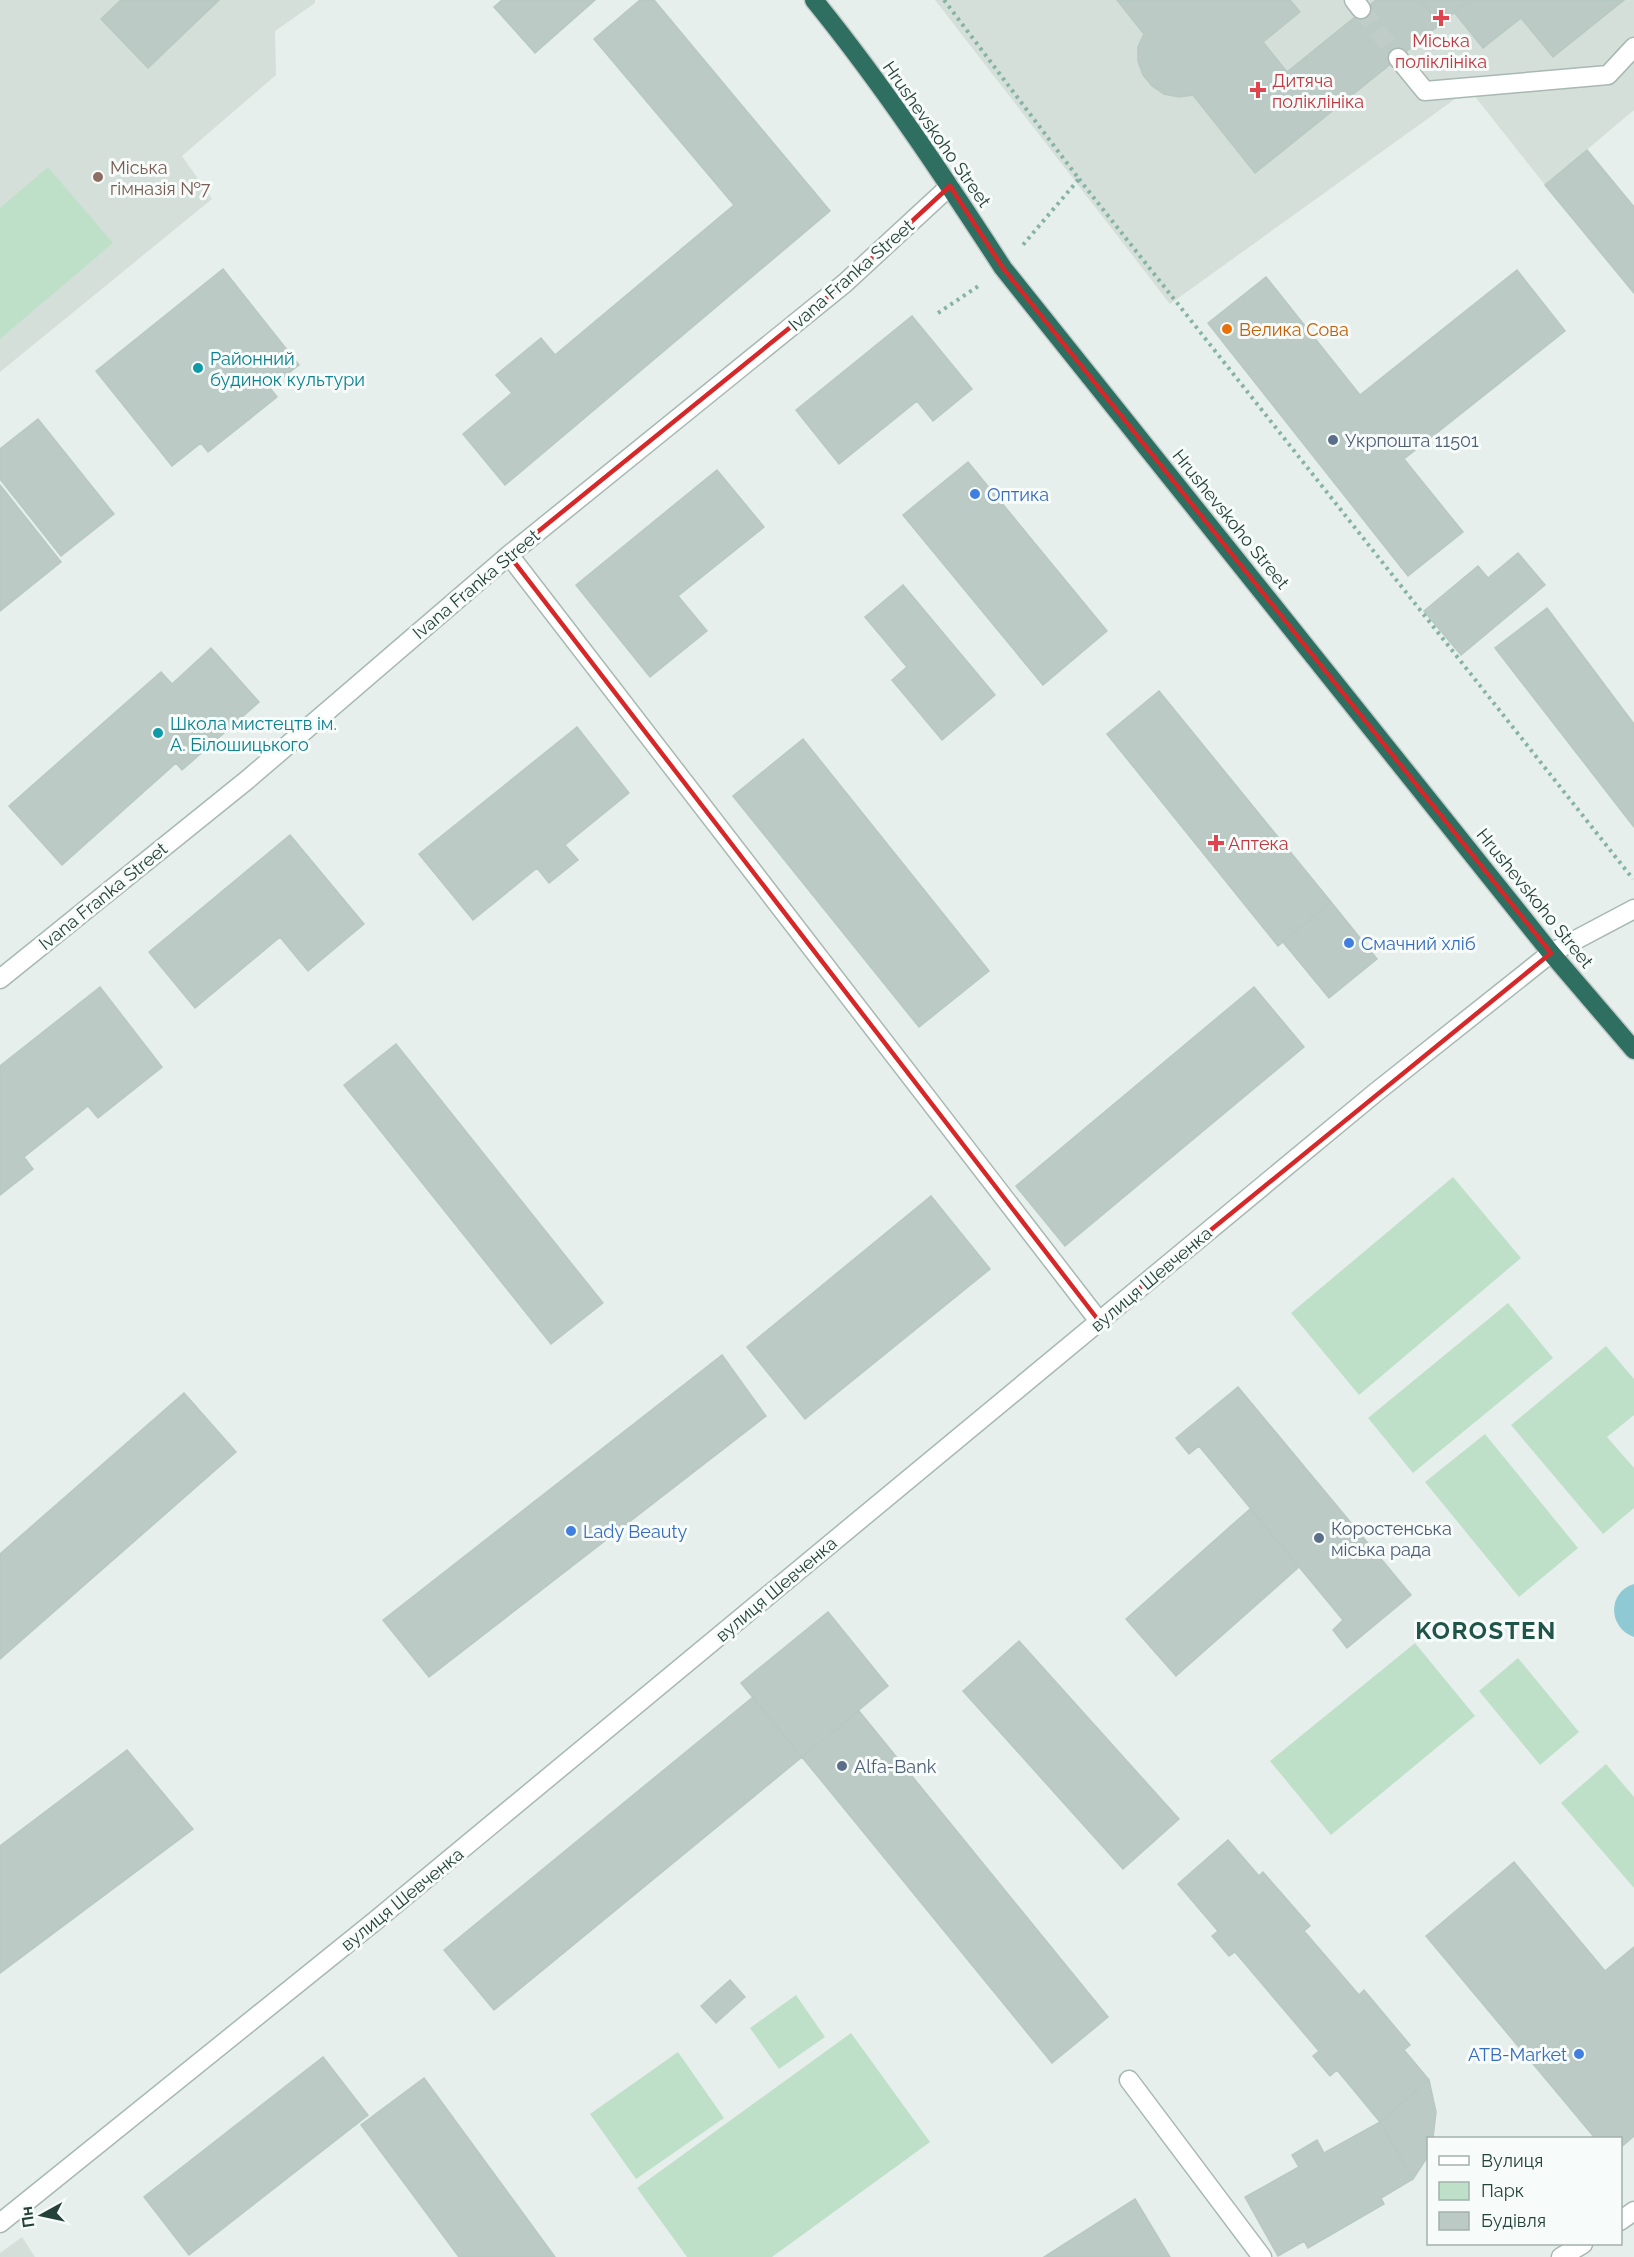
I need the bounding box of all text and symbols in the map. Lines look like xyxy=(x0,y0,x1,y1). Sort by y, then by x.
marker: Міська поліклініка xyxy=(1432,9,1450,27)
place label: Міська поліклініка xyxy=(1395,30,1487,72)
street label: Hrushevskoho Street xyxy=(879,57,995,211)
place label: Дитяча поліклініка xyxy=(1272,70,1364,112)
marker: Дитяча поліклініка xyxy=(1249,81,1267,99)
place label: Міська гімназія №7 xyxy=(110,157,211,199)
marker: Міська гімназія №7 xyxy=(91,170,105,184)
street label: Ivana Franka Street xyxy=(784,215,918,335)
place label: Велика Сова xyxy=(1239,319,1349,340)
marker: Велика Сова xyxy=(1220,322,1234,336)
place label: Районний будинок культури xyxy=(210,348,365,390)
marker: Районний будинок культури xyxy=(191,361,205,375)
place label: Укрпошта 11501 xyxy=(1345,430,1479,451)
marker: Укрпошта 11501 xyxy=(1326,433,1340,447)
street label: Hrushevskoho Street xyxy=(1168,445,1294,593)
place label: Оптика xyxy=(987,484,1049,505)
marker: Оптика xyxy=(968,487,982,501)
street label: Ivana Franka Street xyxy=(408,525,544,643)
place label: Школа мистецтв ім. А. Білошицького xyxy=(170,713,337,755)
marker: Школа мистецтв ім. А. Білошицького xyxy=(151,726,165,740)
street label: Hrushevskoho Street xyxy=(1472,824,1598,972)
place label: Аптека xyxy=(1228,833,1289,854)
marker: Аптека xyxy=(1209,836,1223,850)
street label: Ivana Franka Street xyxy=(35,838,171,954)
place label: Смачний хліб xyxy=(1361,933,1476,954)
marker: Смачний хліб xyxy=(1342,936,1356,950)
street label: вулиця Шевченка xyxy=(1086,1222,1216,1336)
place label: Коростенська міська рада xyxy=(1331,1518,1452,1560)
place label: Lady Beauty xyxy=(583,1521,687,1542)
marker: Lady Beauty xyxy=(564,1524,578,1538)
marker: Коростенська міська рада xyxy=(1312,1531,1326,1545)
street label: вулиця Шевченка xyxy=(711,1532,841,1646)
district label: KOROSTEN xyxy=(1415,1616,1557,1645)
place label: Alfa-Bank xyxy=(854,1756,937,1777)
marker: Alfa-Bank xyxy=(835,1759,849,1773)
street label: вулиця Шевченка xyxy=(337,1843,467,1955)
place label: ATB-Market xyxy=(1468,2044,1567,2065)
marker: ATB-Market xyxy=(1572,2047,1586,2061)
legend xyxy=(1427,2137,1622,2245)
text: Вулиця xyxy=(1481,2150,1543,2171)
text: Парк xyxy=(1481,2180,1524,2201)
north arrow xyxy=(12,2185,72,2245)
text: Пн xyxy=(17,2205,39,2229)
text: Будівля xyxy=(1481,2210,1546,2231)

